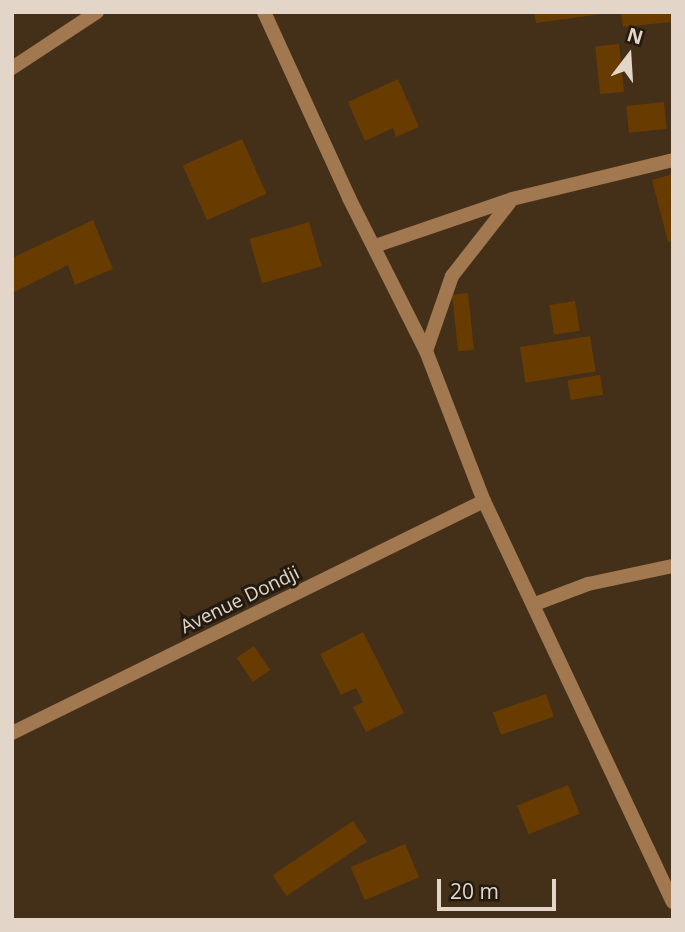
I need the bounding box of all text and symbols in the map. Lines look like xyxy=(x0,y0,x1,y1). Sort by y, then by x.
north arrow xyxy=(594,21,664,91)
text: N xyxy=(624,21,646,51)
street label: Avenue Dondji xyxy=(177,561,303,639)
scale bar xyxy=(440,866,559,910)
text: 20 m xyxy=(450,877,499,905)

